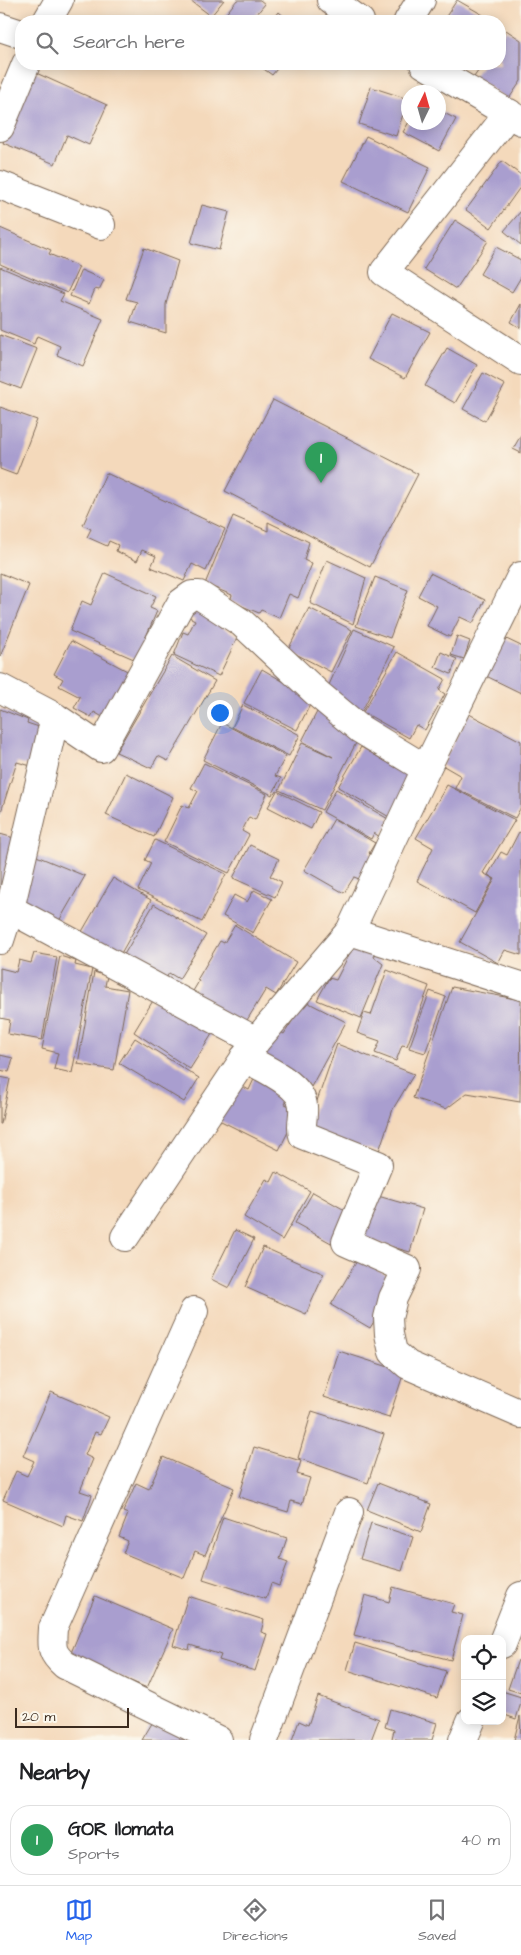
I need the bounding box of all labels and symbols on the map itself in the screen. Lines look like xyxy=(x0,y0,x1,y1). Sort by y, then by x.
north arrow xyxy=(401,85,446,130)
pin: 1 xyxy=(305,442,337,483)
your location xyxy=(207,700,233,726)
scale bar xyxy=(15,1705,129,1728)

